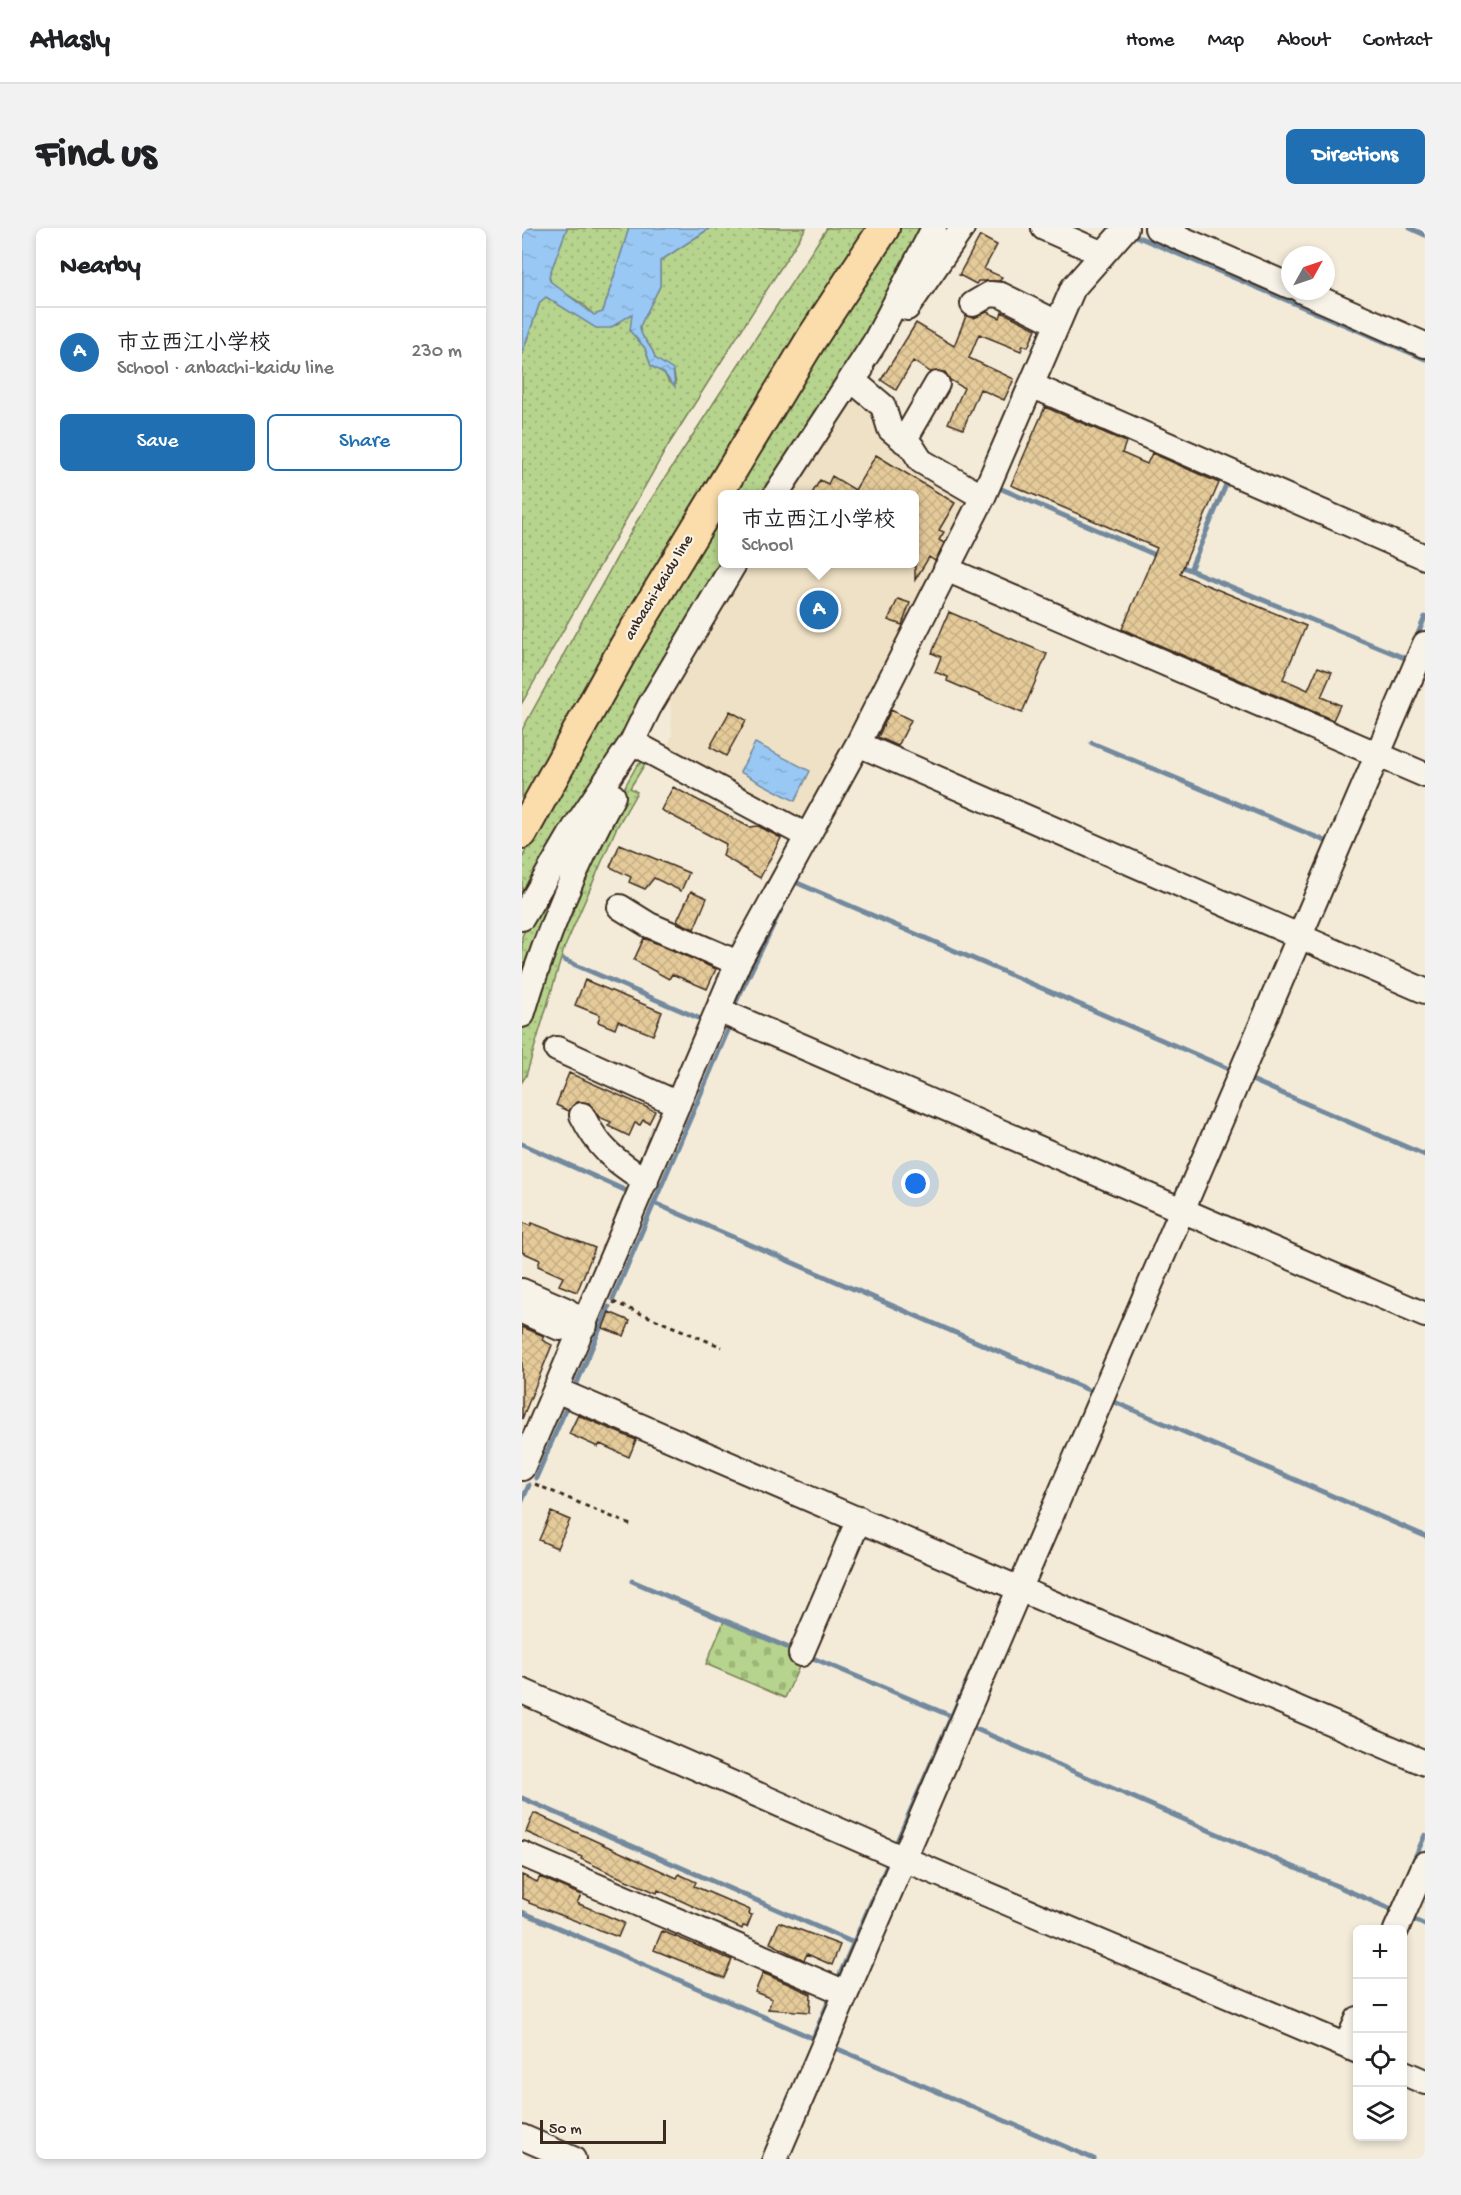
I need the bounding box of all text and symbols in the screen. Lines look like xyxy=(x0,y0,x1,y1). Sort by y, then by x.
text: Atlasly xyxy=(30,25,110,58)
text: Home xyxy=(1126,29,1174,54)
text: Map xyxy=(1207,29,1244,54)
text: About xyxy=(1277,29,1330,54)
text: Contact xyxy=(1363,29,1431,54)
button: Directions xyxy=(1286,129,1425,184)
text: Find us xyxy=(36,132,156,181)
north arrow xyxy=(1281,246,1335,300)
text: Nearby xyxy=(60,252,141,283)
text: 市立西江小学校 xyxy=(117,332,271,358)
text: A xyxy=(74,341,85,364)
text: 230 m xyxy=(412,341,462,364)
text: School · anbachi-kaidu line xyxy=(117,358,334,381)
button: Save xyxy=(60,414,255,471)
button: Share xyxy=(267,414,462,471)
popup xyxy=(718,490,919,568)
text: 市立西江小学校 xyxy=(741,509,896,535)
street label: anbachi-kaidu line xyxy=(621,531,699,644)
text: School xyxy=(741,535,793,558)
pin: A xyxy=(800,588,838,632)
your location xyxy=(901,1169,930,1198)
map controls xyxy=(1353,1925,1407,2141)
button: + xyxy=(1353,1925,1407,1979)
button: − xyxy=(1353,1979,1407,2033)
button: locate xyxy=(1353,2033,1407,2087)
button: layers xyxy=(1353,2087,1407,2141)
scale bar xyxy=(540,2117,666,2144)
text: 50 m xyxy=(549,2121,582,2140)

